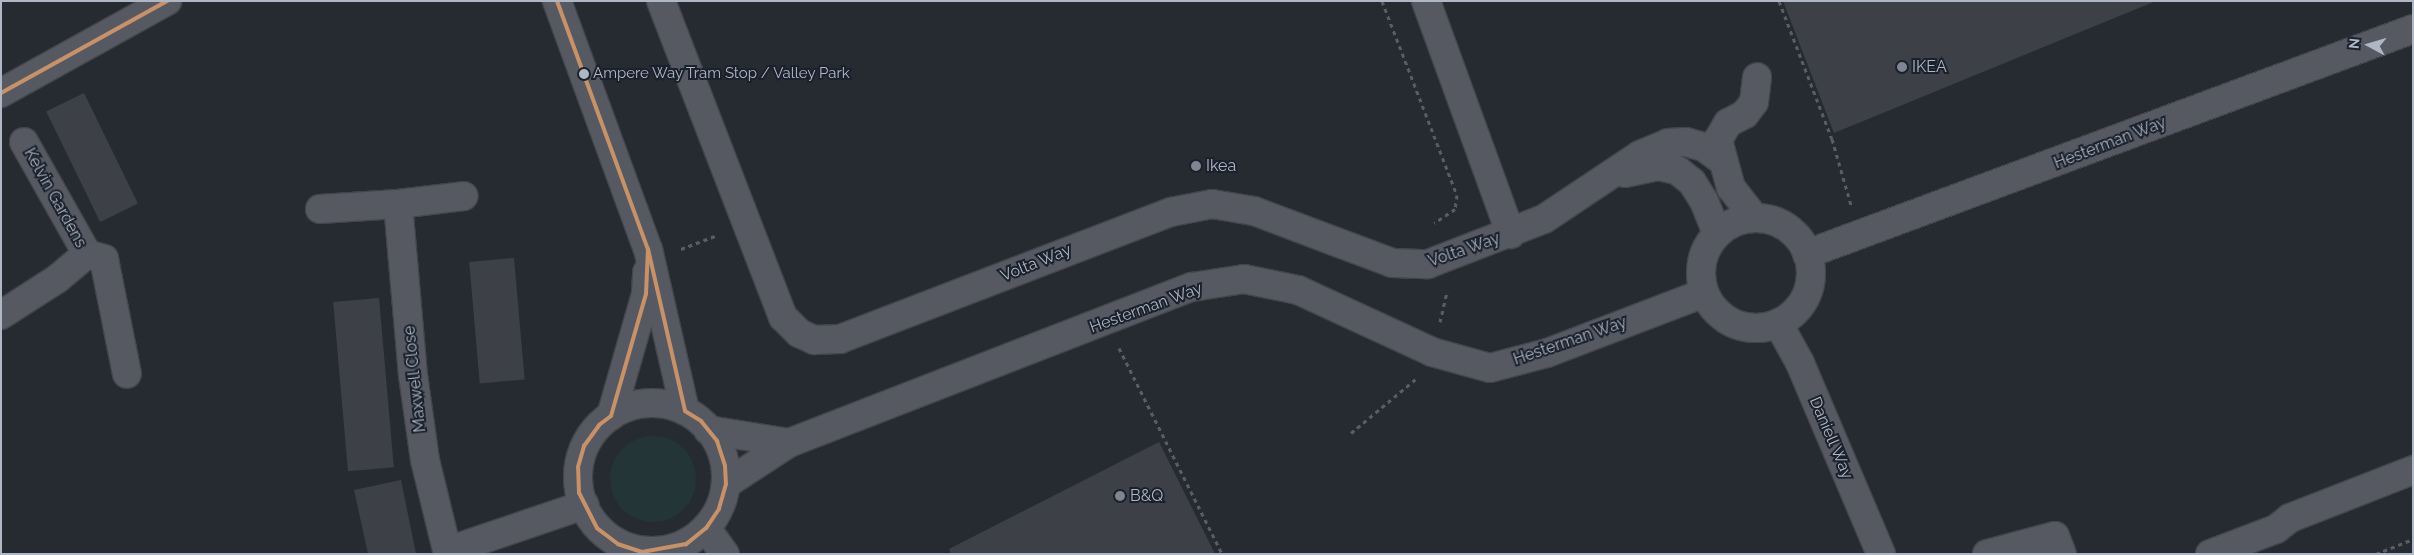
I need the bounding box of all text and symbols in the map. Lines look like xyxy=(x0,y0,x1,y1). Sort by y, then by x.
north arrow xyxy=(2344,20,2394,70)
text: N xyxy=(2346,37,2363,50)
place label: IKEA xyxy=(1912,57,1947,77)
marker: IKEA xyxy=(1896,61,1908,73)
place label: Ampere Way Tram Stop / Valley Park xyxy=(593,65,852,83)
marker: Ampere Way Tram Stop / Valley Park xyxy=(579,69,589,79)
street label: Hesterman Way xyxy=(2051,113,2169,173)
street label: Kelvin Gardens xyxy=(20,145,90,251)
place label: Ikea xyxy=(1206,156,1236,176)
marker: Ikea xyxy=(1190,160,1202,172)
street label: Volta Way xyxy=(1425,229,1503,271)
street label: Volta Way xyxy=(998,240,1074,286)
street label: Hesterman Way xyxy=(1087,279,1205,337)
street label: Hesterman Way xyxy=(1511,313,1629,369)
street label: Maxwell Close xyxy=(400,324,430,434)
street label: Daniell Way xyxy=(1805,394,1857,482)
place label: B&Q xyxy=(1130,486,1163,506)
marker: B&Q xyxy=(1114,490,1126,502)

